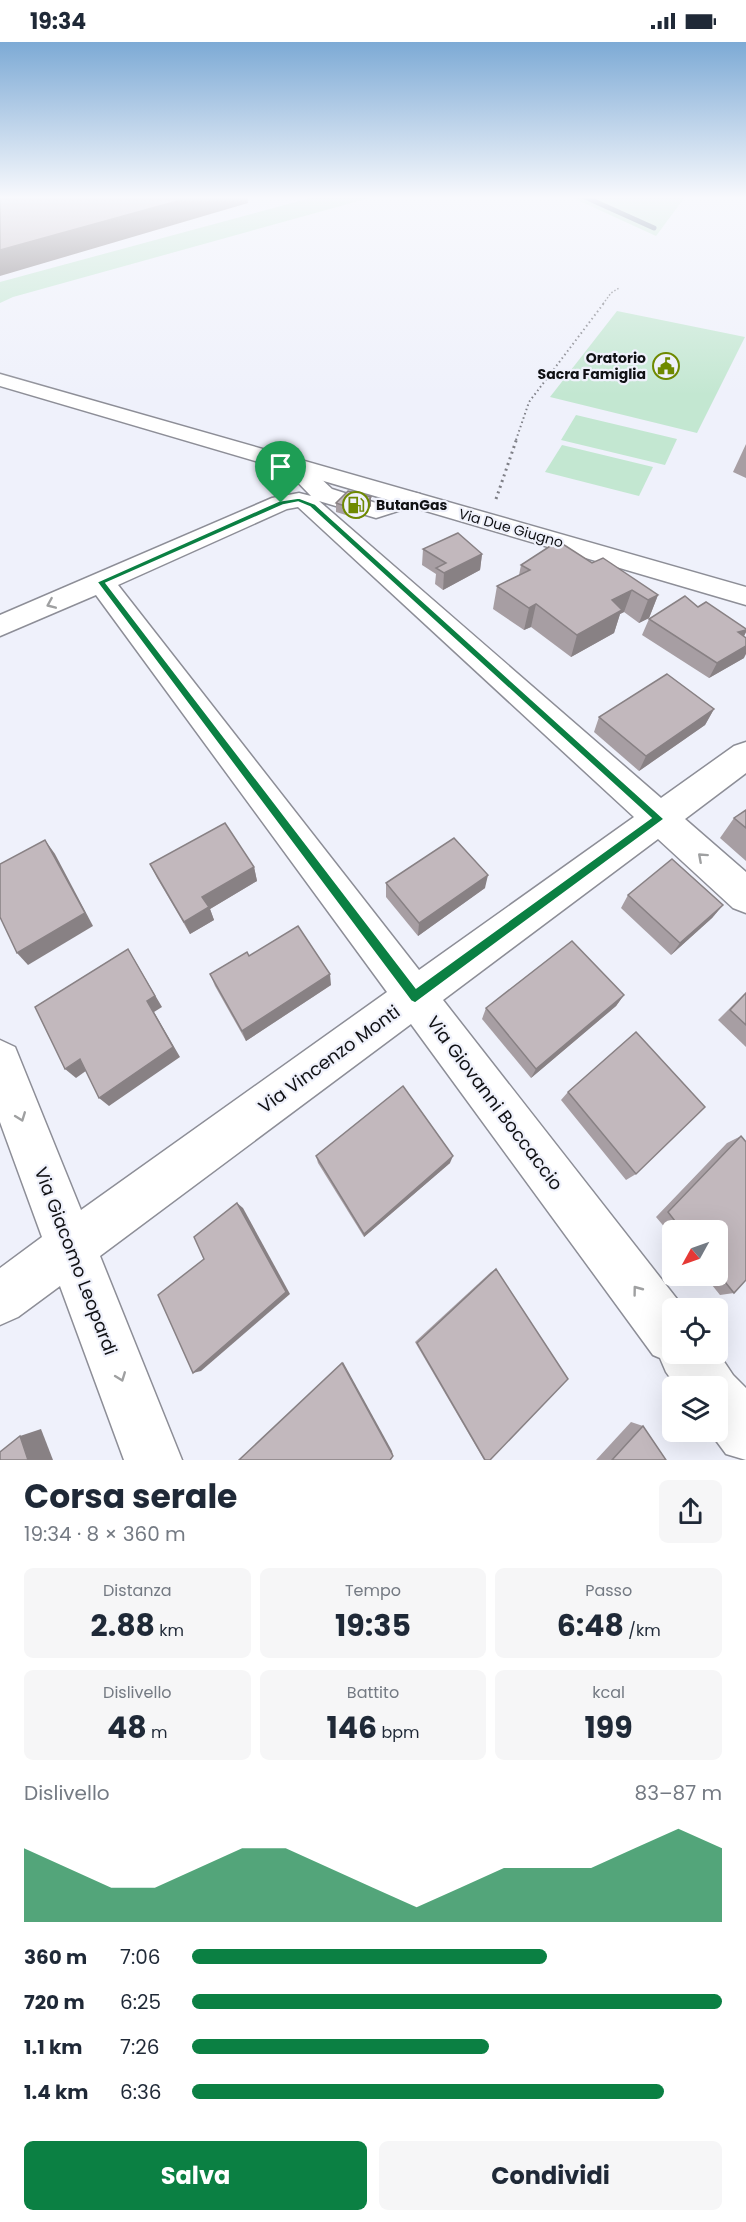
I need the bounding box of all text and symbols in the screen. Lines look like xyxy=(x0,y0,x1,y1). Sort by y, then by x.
text: 19:34 xyxy=(30,6,86,37)
place label: Oratorio Sacra Famiglia xyxy=(538,348,646,384)
public building icon: Oratorio Sacra Famiglia xyxy=(651,351,681,381)
pin xyxy=(255,441,306,503)
icon: arrive xyxy=(264,450,297,483)
fuel station icon: ButanGas xyxy=(341,490,371,520)
place label: ButanGas xyxy=(376,495,447,515)
street label: Via Due Giugno xyxy=(456,503,566,553)
one-way arrow xyxy=(46,596,57,608)
one-way arrow xyxy=(698,854,709,865)
street label: Via Vincenzo Monti xyxy=(253,999,405,1119)
street label: Via Giovanni Boccaccio xyxy=(421,1011,569,1195)
one-way arrow xyxy=(13,1111,26,1122)
street label: Via Giacomo Leopardi xyxy=(29,1163,123,1359)
north arrow xyxy=(662,1220,728,1286)
map controls xyxy=(662,1220,728,1442)
one-way arrow xyxy=(633,1285,644,1296)
button: locate xyxy=(662,1298,728,1364)
one-way arrow xyxy=(113,1372,126,1382)
button: layers xyxy=(662,1376,728,1442)
text: Corsa serale xyxy=(24,1473,237,1520)
button: share xyxy=(659,1480,722,1543)
text: 19:34 · 8 × 360 m xyxy=(24,1520,186,1548)
text: Distanza xyxy=(103,1579,172,1602)
text: Tempo xyxy=(345,1579,401,1602)
text: Passo xyxy=(585,1579,632,1602)
text: 2.88 xyxy=(91,1604,155,1647)
text: 19:35 xyxy=(335,1604,411,1647)
text: 6:48 xyxy=(557,1604,624,1647)
text: km xyxy=(155,1619,184,1642)
text: /km xyxy=(624,1619,661,1642)
text: Dislivello xyxy=(103,1681,172,1704)
text: Battito xyxy=(347,1681,399,1704)
text: kcal xyxy=(592,1681,625,1704)
text: 48 xyxy=(107,1706,147,1749)
text: 146 xyxy=(326,1706,377,1749)
text: 199 xyxy=(585,1706,633,1749)
text: m xyxy=(147,1721,168,1744)
text: bpm xyxy=(377,1721,420,1744)
text: Dislivello xyxy=(24,1779,110,1807)
text: 83–87 m xyxy=(635,1779,722,1807)
text: 360 m xyxy=(24,1943,87,1971)
text: 7:06 xyxy=(120,1943,160,1971)
text: 720 m xyxy=(24,1988,85,2016)
text: 6:25 xyxy=(120,1988,161,2016)
text: 1.1 km xyxy=(24,2033,82,2061)
text: 7:26 xyxy=(120,2033,159,2061)
text: 1.4 km xyxy=(24,2078,88,2106)
text: 6:36 xyxy=(120,2078,161,2106)
button: Salva xyxy=(24,2141,367,2210)
button: Condividi xyxy=(379,2141,722,2210)

